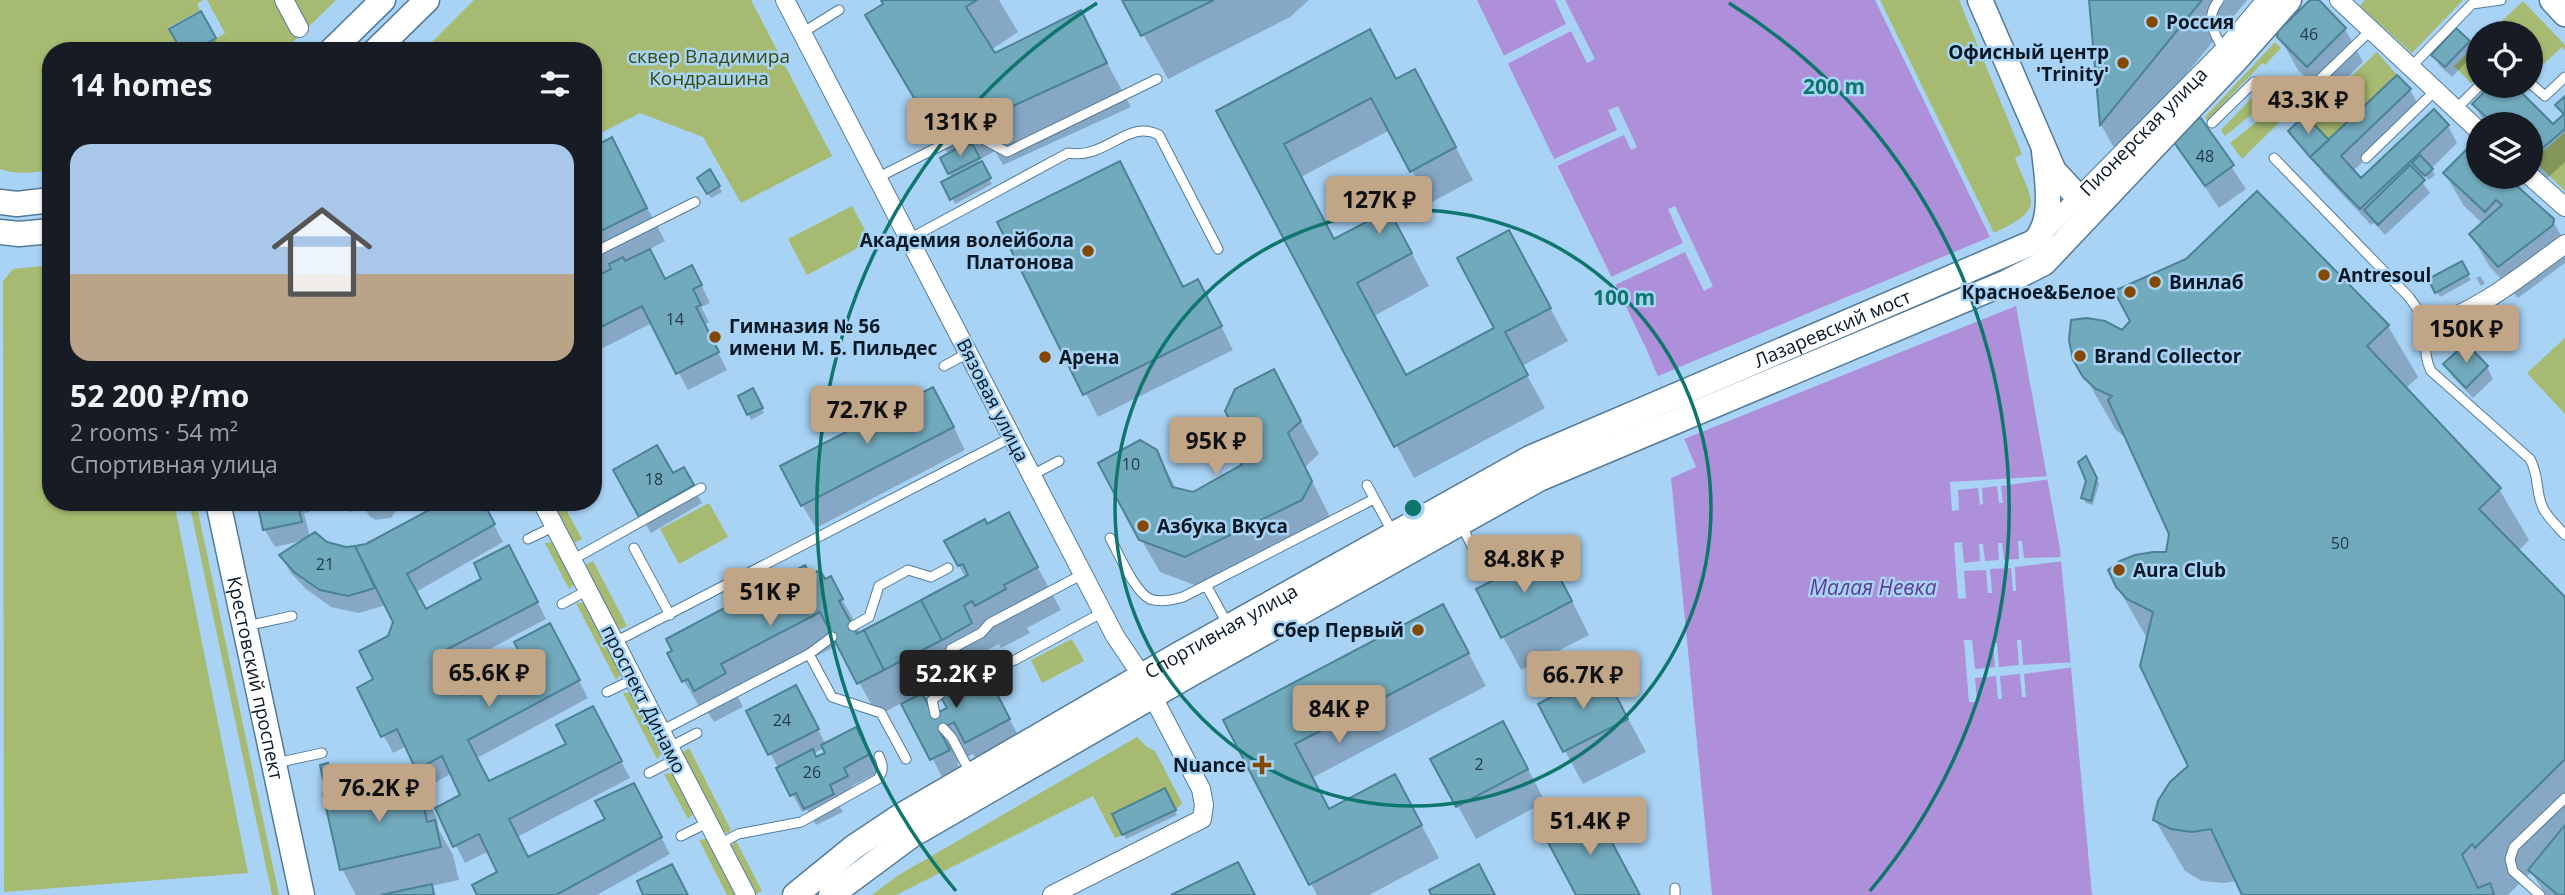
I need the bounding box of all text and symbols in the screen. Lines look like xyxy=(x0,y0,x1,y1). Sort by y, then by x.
place label: Россия xyxy=(2166,9,2234,35)
marker: Россия xyxy=(2144,14,2160,30)
map controls xyxy=(2466,21,2543,189)
button: locate xyxy=(2466,21,2543,98)
house number: 46 xyxy=(2300,23,2318,45)
place label: Офисный центр 'Trinity' xyxy=(1948,39,2109,87)
park label: сквер Владимира Кондрашина xyxy=(628,43,790,91)
marker: Офисный центр 'Trinity' xyxy=(2115,55,2131,71)
street label: Пионерская улица xyxy=(2074,61,2213,202)
text: 14 homes xyxy=(70,64,213,105)
icon: filters xyxy=(536,65,574,103)
text: 200 m xyxy=(1803,72,1865,100)
pin: 43.3K ₽ xyxy=(2243,76,2373,136)
text: 43.3K ₽ xyxy=(2268,83,2348,115)
pin: 131K ₽ xyxy=(903,99,1017,158)
text: 131K ₽ xyxy=(923,105,997,137)
button: layers xyxy=(2466,112,2543,189)
house number: 48 xyxy=(2196,145,2214,167)
pin: 127K ₽ xyxy=(1322,176,1436,236)
text: 127K ₽ xyxy=(1342,183,1416,215)
icon: home xyxy=(259,189,385,315)
place label: Академия волейбола Платонова xyxy=(860,227,1074,275)
marker: Академия волейбола Платонова xyxy=(1080,243,1096,259)
place label: Antresoul xyxy=(2338,262,2431,288)
marker: Antresoul xyxy=(2316,267,2332,283)
place label: Винлаб xyxy=(2169,269,2244,295)
marker: Винлаб xyxy=(2147,274,2163,290)
place label: Красное&Белое xyxy=(1962,279,2116,305)
text: 100 m xyxy=(1593,283,1655,311)
street label: Лазаревский мост xyxy=(1750,283,1915,374)
marker: Красное&Белое xyxy=(2122,284,2138,300)
pin: 150K ₽ xyxy=(2409,306,2523,365)
house number: 14 xyxy=(666,308,684,330)
text: 150K ₽ xyxy=(2429,312,2503,344)
place label: Гимназия № 56 имени М. Б. Пильдес xyxy=(729,313,937,361)
marker: Гимназия № 56 имени М. Б. Пильдес xyxy=(707,329,723,345)
street label: Вязовая улица xyxy=(951,334,1035,466)
place label: Brand Collector xyxy=(2094,343,2242,369)
place label: Арена xyxy=(1059,344,1119,370)
marker: Brand Collector xyxy=(2072,348,2088,364)
marker: Арена xyxy=(1037,349,1053,365)
text: 52 200 ₽/mo xyxy=(70,375,249,416)
pin: 72.7K ₽ xyxy=(802,386,932,446)
text: 72.7K ₽ xyxy=(827,393,907,425)
text: 2 rooms · 54 m² xyxy=(70,416,238,448)
pin: 95K ₽ xyxy=(1167,418,1265,477)
text: 95K ₽ xyxy=(1186,424,1246,456)
text: Спортивная улица xyxy=(70,448,278,480)
house number: 10 xyxy=(1122,453,1140,475)
house number: 18 xyxy=(645,468,663,490)
centre of rings xyxy=(1401,496,1425,520)
place label: Азбука Вкуса xyxy=(1157,513,1288,539)
marker: Азбука Вкуса xyxy=(1135,518,1151,534)
house number: 50 xyxy=(2331,532,2349,554)
pin: 84.8K ₽ xyxy=(1459,536,1589,595)
text: 84.8K ₽ xyxy=(1484,542,1564,574)
house number: 21 xyxy=(316,553,334,575)
place label: Aura Club xyxy=(2133,557,2226,583)
marker: Aura Club xyxy=(2111,562,2127,578)
pin: 51K ₽ xyxy=(721,568,819,628)
water label: Малая Невка xyxy=(1809,573,1937,601)
street label: Крестовский проспект xyxy=(221,574,290,782)
text: 51K ₽ xyxy=(740,575,800,607)
street label: Спортивная улица xyxy=(1140,578,1302,685)
place label: Сбер Первый xyxy=(1273,617,1404,643)
street label: проспект Динамо xyxy=(595,620,693,778)
marker: Сбер Первый xyxy=(1410,622,1426,638)
pin: 65.6K ₽ xyxy=(424,650,554,709)
pin: 52.2K ₽ xyxy=(891,650,1021,710)
pin: 66.7K ₽ xyxy=(1518,652,1648,711)
text: 65.6K ₽ xyxy=(449,656,529,688)
text: 52.2K ₽ xyxy=(916,657,996,689)
text: 66.7K ₽ xyxy=(1543,658,1623,690)
pin: 84K ₽ xyxy=(1290,686,1388,745)
text: 84K ₽ xyxy=(1309,692,1369,724)
house number: 24 xyxy=(773,709,791,731)
place label: Nuance xyxy=(1173,752,1246,778)
house number: 2 xyxy=(1474,753,1484,775)
marker: Nuance xyxy=(1252,755,1272,775)
house number: 26 xyxy=(803,761,821,783)
pin: 76.2K ₽ xyxy=(314,764,444,824)
text: 76.2K ₽ xyxy=(339,771,419,803)
pin: 51.4K ₽ xyxy=(1525,798,1655,857)
text: 51.4K ₽ xyxy=(1550,804,1630,836)

